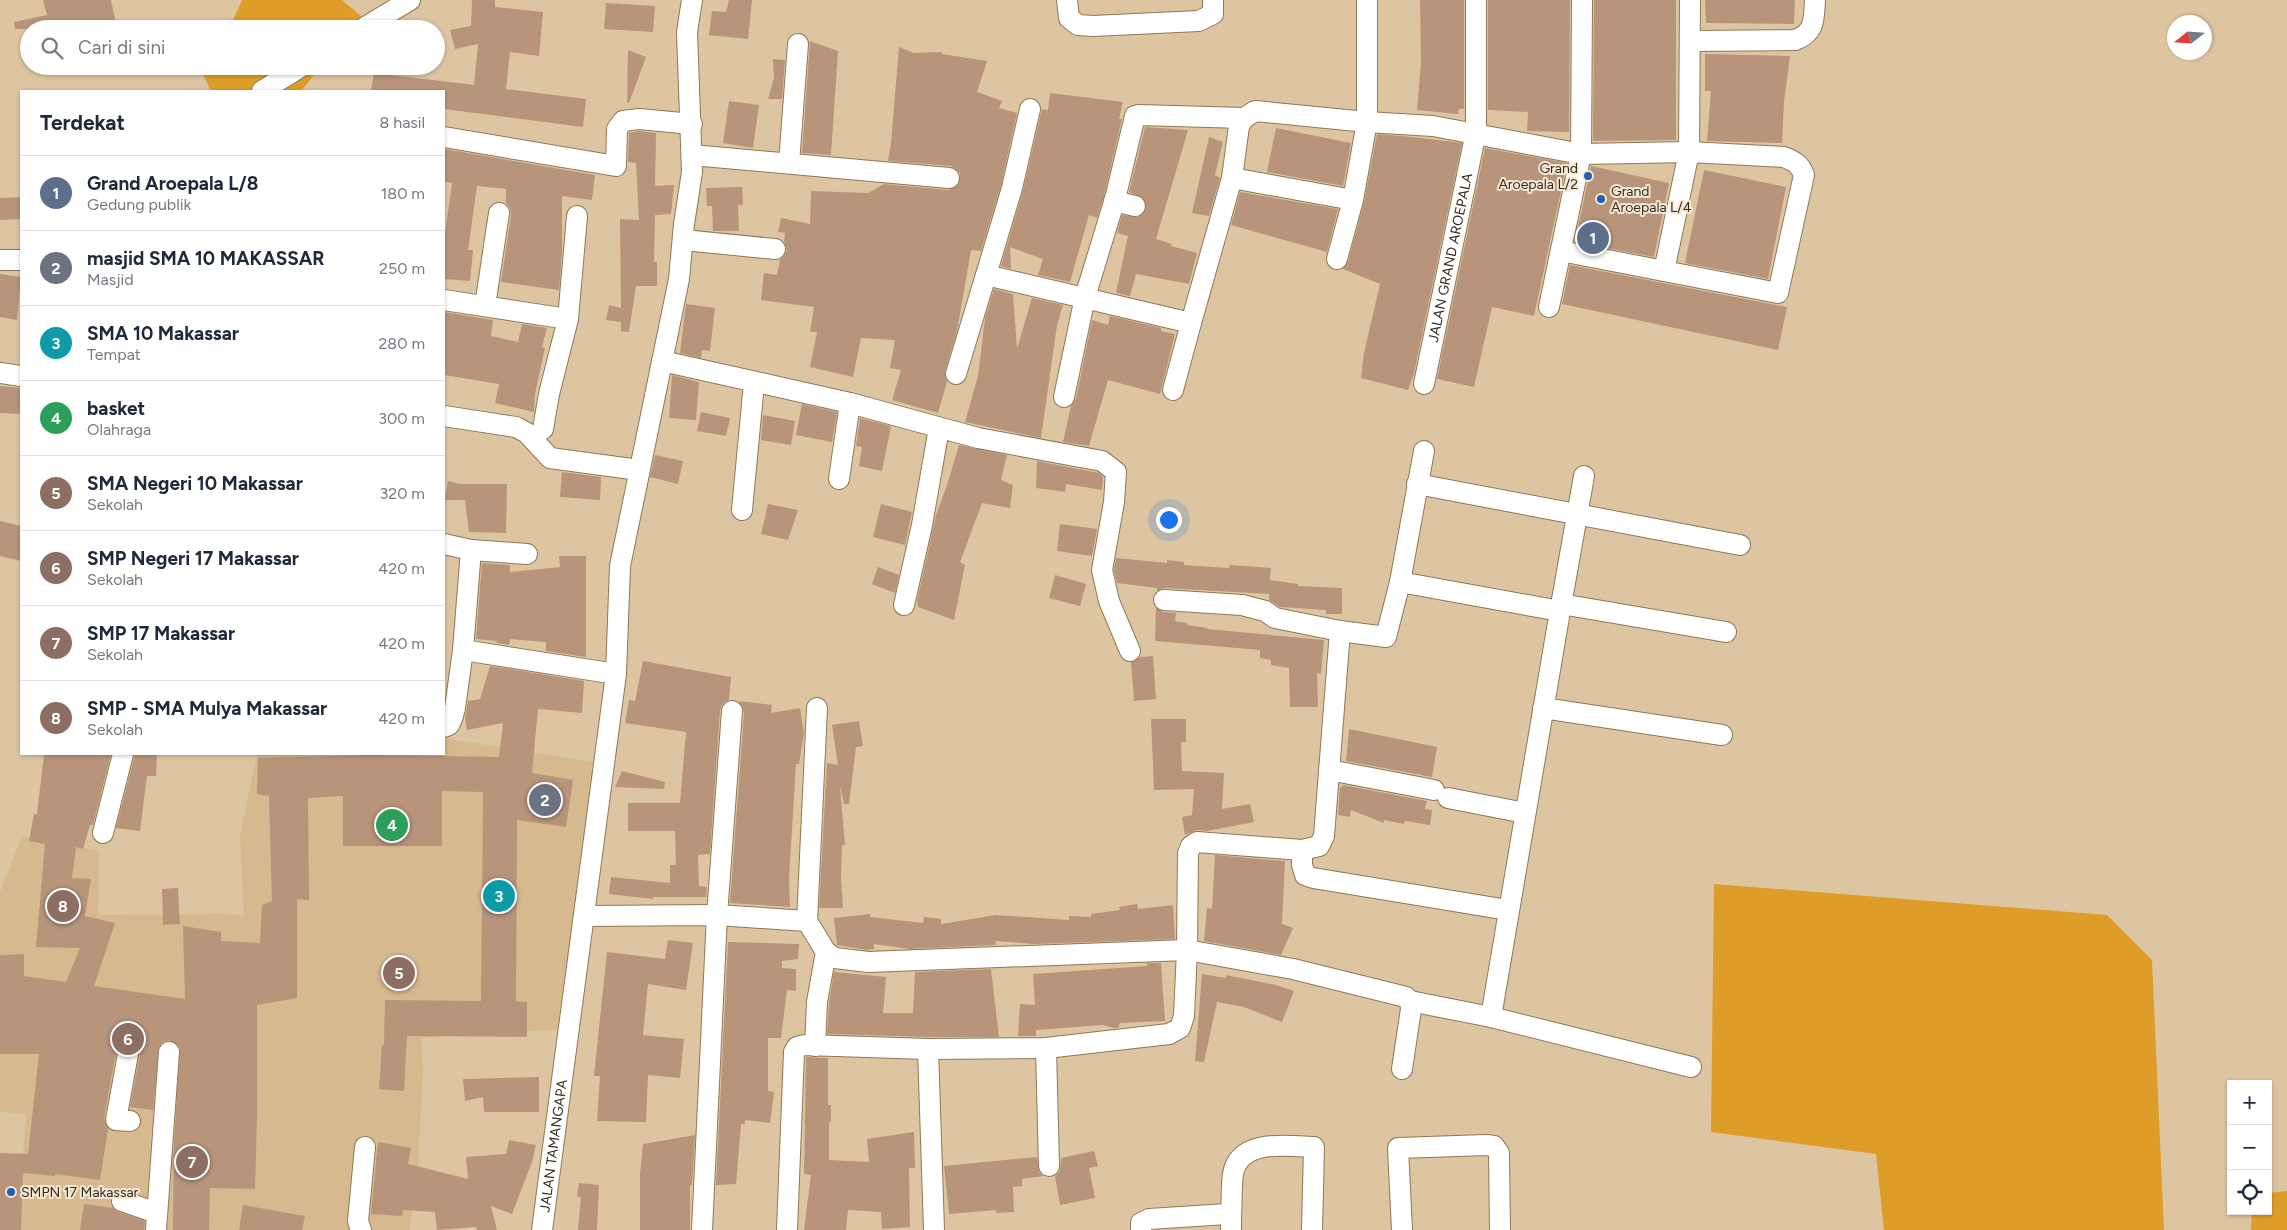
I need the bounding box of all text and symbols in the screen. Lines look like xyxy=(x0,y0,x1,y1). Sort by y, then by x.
north arrow xyxy=(2167,15,2212,60)
search box xyxy=(20,20,445,75)
icon: search xyxy=(38,34,66,62)
text: Cari di sini xyxy=(78,36,165,59)
text: Terdekat xyxy=(40,110,125,135)
text: 8 hasil xyxy=(379,113,425,132)
place label: Grand Aroepala L/2 xyxy=(1498,160,1578,193)
marker: Grand Aroepala L/2 xyxy=(1582,170,1594,182)
street label: JALAN GRAND AROEPALA xyxy=(1424,171,1476,344)
text: Grand Aroepala L/8 xyxy=(87,172,258,195)
place label: Grand Aroepala L/4 xyxy=(1611,183,1692,216)
text: 1 xyxy=(53,184,59,203)
text: 180 m xyxy=(381,184,425,203)
marker: Grand Aroepala L/4 xyxy=(1595,193,1607,205)
text: Gedung publik xyxy=(87,195,191,214)
pin: 1 xyxy=(1577,219,1609,257)
text: masjid SMA 10 MAKASSAR xyxy=(87,247,325,270)
text: 2 xyxy=(51,259,61,278)
text: 250 m xyxy=(379,259,425,278)
text: Masjid xyxy=(87,270,134,289)
text: SMA 10 Makassar xyxy=(87,322,239,345)
text: 3 xyxy=(52,334,60,353)
text: 280 m xyxy=(378,334,425,353)
text: Tempat xyxy=(87,345,141,364)
text: basket xyxy=(87,397,145,420)
text: 4 xyxy=(51,409,61,428)
text: 300 m xyxy=(378,409,425,428)
text: Olahraga xyxy=(87,420,151,439)
text: SMA Negeri 10 Makassar xyxy=(87,472,303,495)
text: 5 xyxy=(51,484,61,503)
text: 320 m xyxy=(380,484,425,503)
text: Sekolah xyxy=(87,495,143,514)
your location xyxy=(1156,507,1182,533)
text: SMP Negeri 17 Makassar xyxy=(87,547,299,570)
text: 6 xyxy=(51,559,61,578)
text: 420 m xyxy=(378,559,425,578)
text: Sekolah xyxy=(87,570,143,589)
text: SMP 17 Makassar xyxy=(87,622,235,645)
text: 7 xyxy=(52,634,60,653)
text: 420 m xyxy=(378,634,425,653)
text: Sekolah xyxy=(87,645,143,664)
text: SMP - SMA Mulya Makassar xyxy=(87,697,327,720)
text: 8 xyxy=(51,709,61,728)
text: 420 m xyxy=(378,709,425,728)
text: Sekolah xyxy=(87,720,143,739)
pin: 2 xyxy=(529,781,561,819)
pin: 4 xyxy=(376,806,408,844)
pin: 3 xyxy=(483,877,515,915)
pin: 8 xyxy=(47,887,79,925)
pin: 5 xyxy=(383,954,415,992)
pin: 6 xyxy=(112,1020,144,1058)
street label: JALAN TAMANGAPA xyxy=(536,1078,571,1213)
map controls xyxy=(2227,1080,2272,1215)
button: + xyxy=(2227,1080,2272,1125)
button: − xyxy=(2227,1125,2272,1170)
pin: 7 xyxy=(176,1143,208,1181)
button: locate xyxy=(2227,1170,2272,1215)
place label: SMPN 17 Makassar xyxy=(21,1184,139,1201)
marker: SMPN 17 Makassar xyxy=(5,1186,17,1198)

